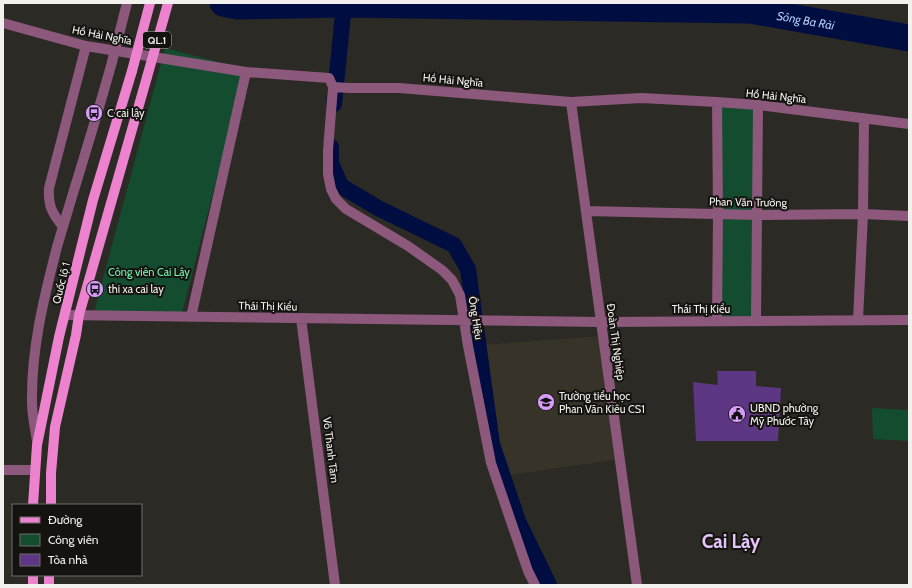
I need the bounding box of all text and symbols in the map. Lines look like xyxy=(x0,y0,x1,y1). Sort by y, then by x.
water label: Sông Ba Rài xyxy=(776,7,836,32)
street label: Hồ Hải Nghĩa xyxy=(71,22,134,48)
road number: QL.1 xyxy=(143,32,171,48)
street label: Hồ Hải Nghĩa xyxy=(422,70,484,90)
street label: Hồ Hải Nghĩa xyxy=(745,86,808,106)
bus stop icon: C cai lậy xyxy=(84,103,104,123)
place label: C cai lậy xyxy=(107,106,145,120)
street label: Phan Văn Trường xyxy=(709,194,788,210)
street label: Quốc lộ 1 xyxy=(49,261,73,305)
park label: Công viên Cai Lậy xyxy=(108,265,190,279)
bus stop icon: thi xa cai lay xyxy=(85,279,105,299)
place label: thi xa cai lay xyxy=(108,282,164,296)
street label: Ông Hiệu xyxy=(466,295,486,341)
street label: Thái Thị Kiểu xyxy=(239,298,298,314)
street label: Thái Thị Kiểu xyxy=(672,302,731,316)
street label: Đoàn Thị Nghiệp xyxy=(604,303,628,381)
place label: Trường tiểu học Phan Văn Kiêu CS1 xyxy=(559,389,645,416)
school or university icon: Trường tiểu học Phan Văn Kiêu CS1 xyxy=(536,392,556,412)
place label: UBND phường Mỹ Phước Tây xyxy=(750,401,819,428)
public building icon: UBND phường Mỹ Phước Tây xyxy=(727,404,747,424)
street label: Võ Thanh Tâm xyxy=(320,416,342,484)
legend xyxy=(12,504,142,576)
text: Đường xyxy=(48,512,83,527)
district label: Cai Lậy xyxy=(702,530,761,553)
text: Công viên xyxy=(48,532,99,547)
text: Tòa nhà xyxy=(48,552,88,567)

